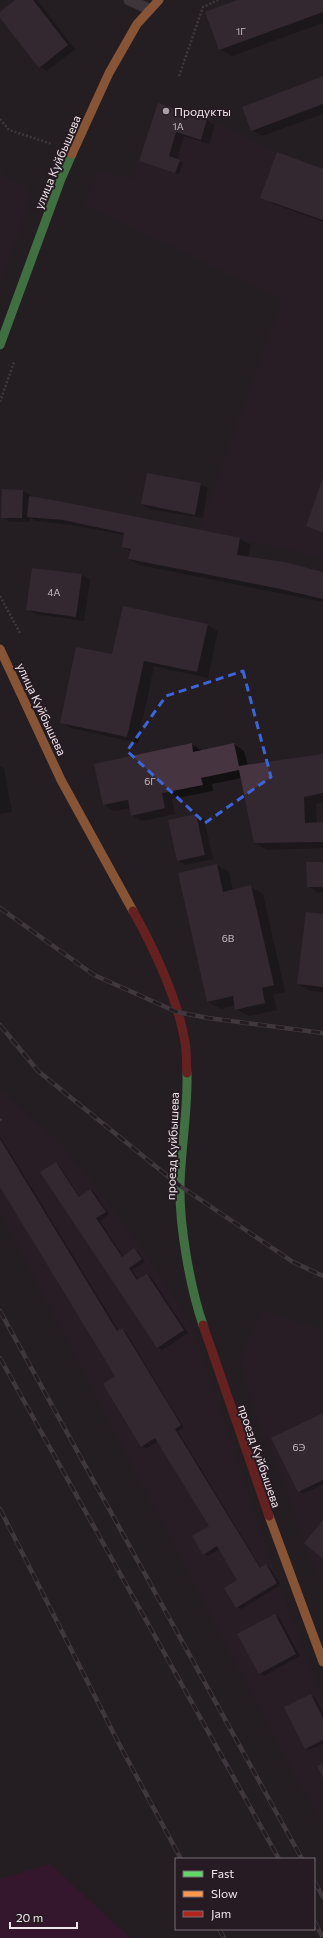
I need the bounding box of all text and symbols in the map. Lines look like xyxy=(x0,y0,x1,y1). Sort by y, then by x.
house number: 1Г xyxy=(236,25,246,37)
place label: Продукты xyxy=(174,104,231,118)
marker: Продукты xyxy=(161,106,171,116)
street label: улица Куйбышева xyxy=(31,113,83,211)
house number: 1А xyxy=(172,120,184,132)
house number: 4А xyxy=(48,586,61,598)
street label: улица Куйбышева xyxy=(14,660,70,758)
house number: 6Г xyxy=(144,775,156,787)
house number: 6В xyxy=(222,932,235,944)
street label: проезд Куйбышева xyxy=(163,1092,181,1200)
street label: проезд Куйбышева xyxy=(236,1403,284,1509)
house number: 6Э xyxy=(293,1441,306,1453)
legend xyxy=(175,1858,315,1930)
text: Fast xyxy=(211,1866,234,1880)
text: Slow xyxy=(211,1886,238,1900)
scale bar xyxy=(10,1904,77,1930)
text: Jam xyxy=(211,1906,231,1921)
text: 20 m xyxy=(16,1910,43,1924)

